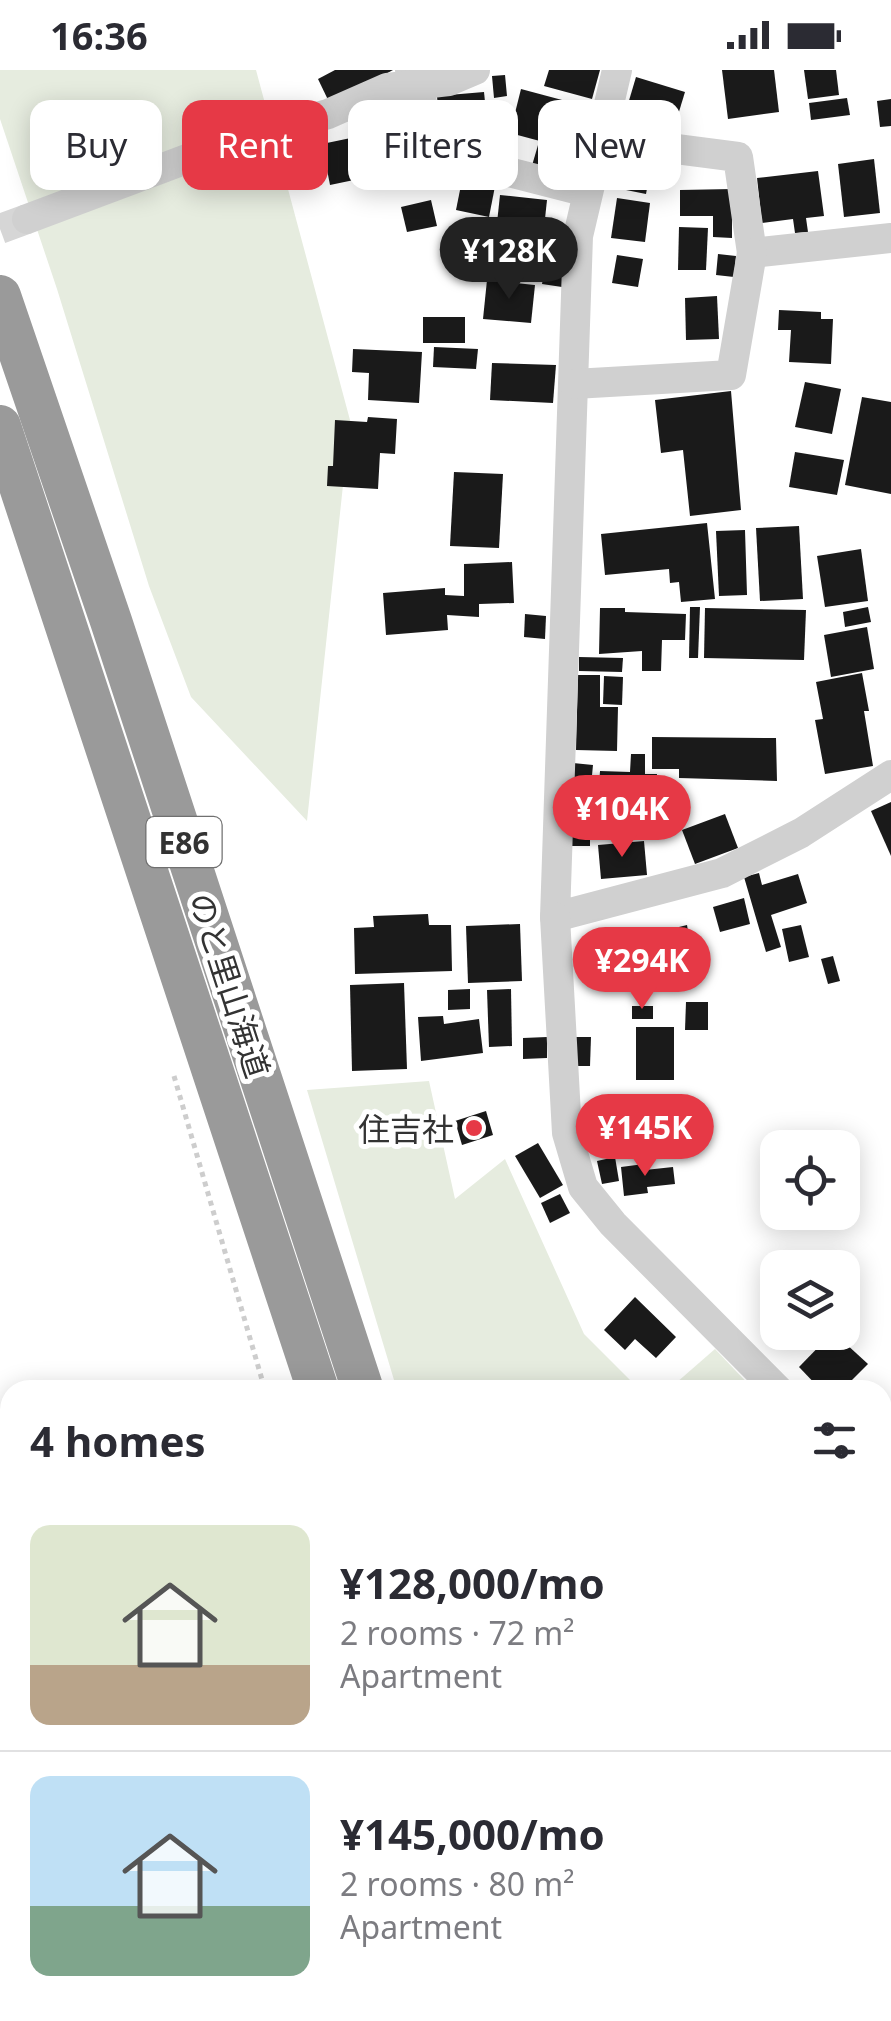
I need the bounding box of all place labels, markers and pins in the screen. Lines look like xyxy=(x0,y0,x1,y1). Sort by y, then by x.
pin: ¥128K xyxy=(439,217,579,302)
pin: ¥104K xyxy=(552,775,692,860)
pin: ¥294K xyxy=(572,927,712,1012)
pin: ¥145K xyxy=(575,1094,715,1179)
place label: 住吉社 xyxy=(358,1107,454,1150)
marker: 住吉社 xyxy=(463,1117,485,1139)

